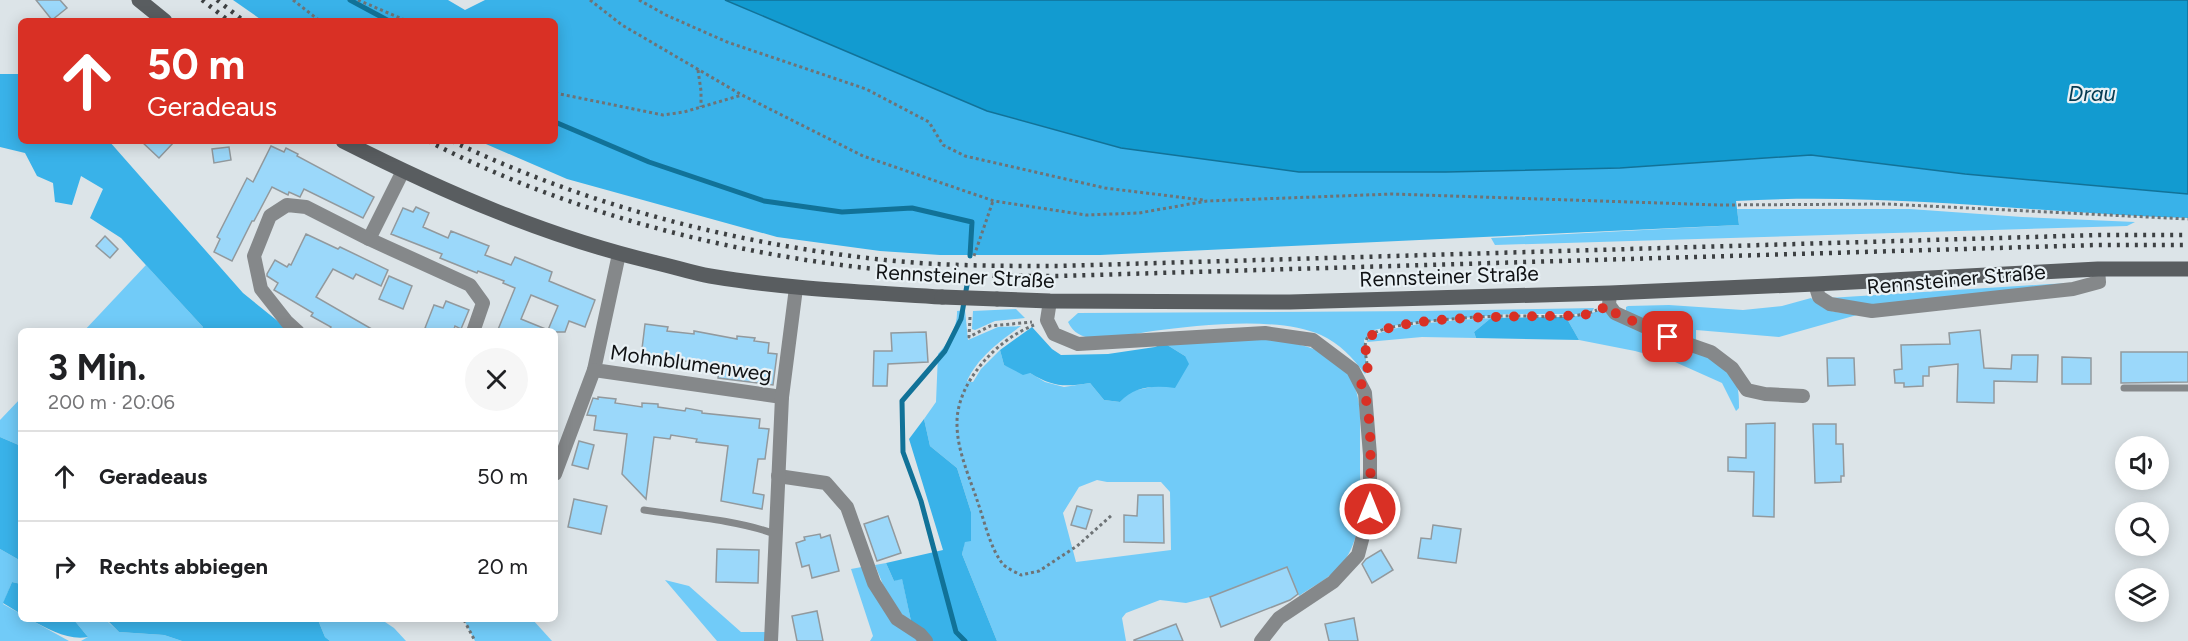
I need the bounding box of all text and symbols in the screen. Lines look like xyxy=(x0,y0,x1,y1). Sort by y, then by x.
text: 50 m xyxy=(147,39,245,90)
icon: ahead xyxy=(48,42,126,120)
water label: Drau xyxy=(2068,80,2116,107)
text: Geradeaus xyxy=(147,90,277,123)
street label: Rennsteiner Straße xyxy=(875,259,1055,293)
street label: Rennsteiner Straße xyxy=(1866,259,2046,299)
street label: Rennsteiner Straße xyxy=(1359,260,1539,292)
pin xyxy=(1642,311,1693,362)
icon: arrive xyxy=(1651,320,1684,353)
street label: Mohnblumenweg xyxy=(609,339,773,387)
text: 3 Min. xyxy=(48,346,146,389)
button: close xyxy=(465,348,528,411)
text: 200 m · 20:06 xyxy=(48,390,175,414)
map controls xyxy=(2115,436,2169,622)
button: sound xyxy=(2115,436,2169,490)
icon: ahead xyxy=(48,460,81,493)
text: Geradeaus xyxy=(99,463,207,490)
text: 50 m xyxy=(477,463,528,490)
position arrow xyxy=(1338,477,1402,541)
button: search xyxy=(2115,502,2169,556)
icon: right xyxy=(48,550,81,583)
text: Rechts abbiegen xyxy=(99,553,268,580)
text: 20 m xyxy=(477,553,528,580)
button: layers xyxy=(2115,568,2169,622)

